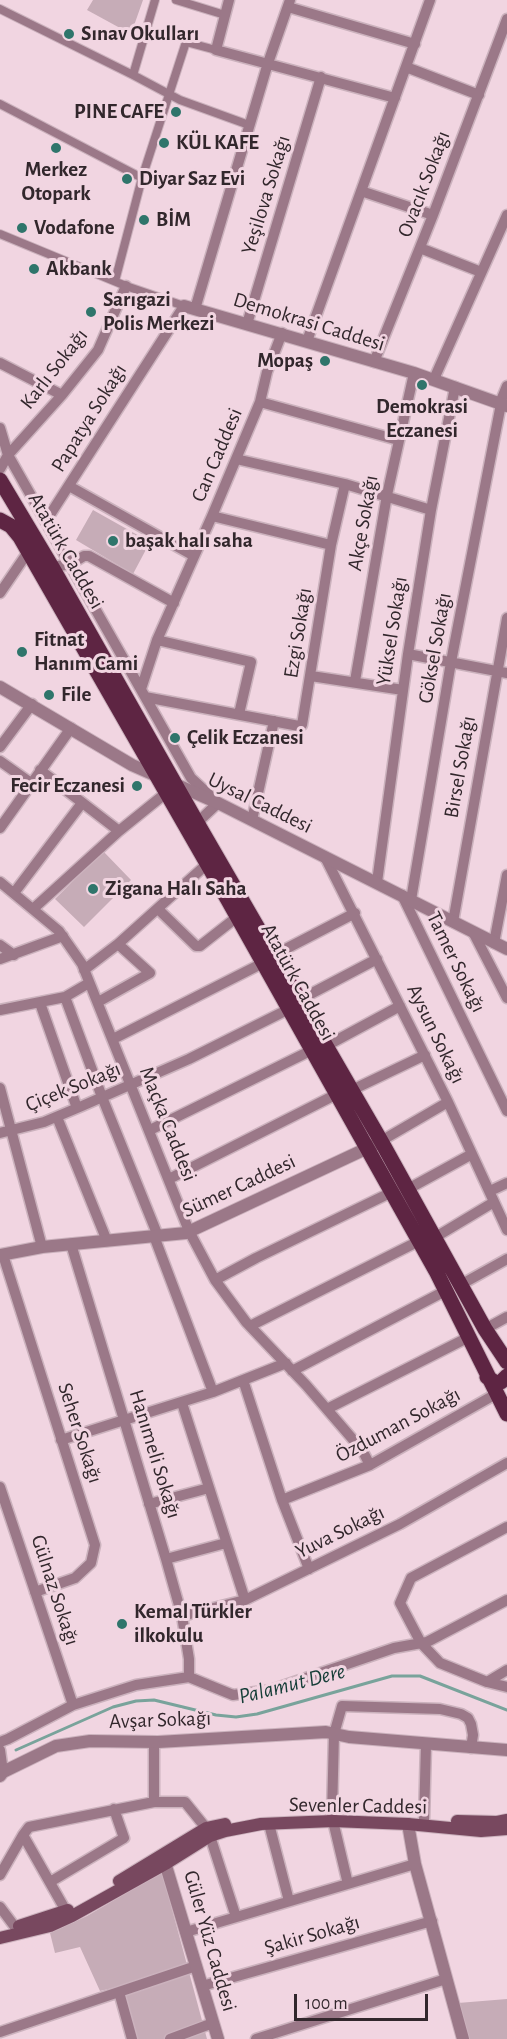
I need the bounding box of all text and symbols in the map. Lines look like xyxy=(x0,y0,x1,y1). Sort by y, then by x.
place label: Sınav Okulları xyxy=(81,21,199,47)
marker: Sınav Okulları xyxy=(62,27,76,41)
place label: PINE CAFE xyxy=(74,99,164,125)
marker: PINE CAFE xyxy=(169,105,183,119)
street label: Ovacık Sokağı xyxy=(392,127,456,241)
place label: KÜL KAFE xyxy=(176,130,259,156)
street label: Yeşilova Sokağı xyxy=(236,132,296,258)
marker: KÜL KAFE xyxy=(157,136,171,150)
marker: Merkez Otopark xyxy=(49,141,63,155)
place label: Merkez Otopark xyxy=(21,157,91,207)
place label: Diyar Saz Evi xyxy=(139,166,245,192)
marker: Diyar Saz Evi xyxy=(120,172,134,186)
place label: BİM xyxy=(156,207,191,233)
marker: BİM xyxy=(137,213,151,227)
place label: Vodafone xyxy=(34,215,115,241)
marker: Vodafone xyxy=(15,221,29,235)
place label: Akbank xyxy=(46,256,112,282)
marker: Akbank xyxy=(27,262,41,276)
place label: Sarıgazi Polis Merkezi xyxy=(103,287,214,337)
street label: Demokrasi Caddesi xyxy=(230,287,388,357)
marker: Sarıgazi Polis Merkezi xyxy=(84,305,98,319)
street label: Karlı Sokağı xyxy=(15,324,93,414)
place label: Mopaş xyxy=(257,348,313,374)
marker: Mopaş xyxy=(318,354,332,368)
street label: Papatya Sokağı xyxy=(46,359,132,477)
marker: Demokrasi Eczanesi xyxy=(415,378,429,392)
place label: Demokrasi Eczanesi xyxy=(376,394,468,444)
street label: Can Caddesi xyxy=(186,404,248,506)
street label: Akçe Sokağı xyxy=(342,473,384,573)
street label: Atatürk Caddesi xyxy=(23,488,109,614)
place label: başak halı saha xyxy=(125,528,253,554)
marker: başak halı saha xyxy=(106,534,120,548)
street label: Yüksel Sokağı xyxy=(371,575,413,687)
street label: Ezgi Sokağı xyxy=(278,586,318,680)
street label: Göksel Sokağı xyxy=(413,591,457,705)
place label: Fitnat Hanım Cami xyxy=(34,627,138,677)
marker: Fitnat Hanım Cami xyxy=(15,645,29,659)
place label: File xyxy=(61,682,91,708)
marker: File xyxy=(42,688,56,702)
street label: Birsel Sokağı xyxy=(439,714,481,820)
place label: Çelik Eczanesi xyxy=(187,725,304,751)
marker: Çelik Eczanesi xyxy=(168,731,182,745)
street label: Uysal Caddesi xyxy=(204,767,316,839)
place label: Fecir Eczanesi xyxy=(10,773,125,799)
marker: Fecir Eczanesi xyxy=(130,779,144,793)
place label: Zigana Halı Saha xyxy=(105,876,247,902)
marker: Zigana Halı Saha xyxy=(86,882,100,896)
street label: Tamer Sokağı xyxy=(421,907,491,1017)
street label: Atatürk Caddesi xyxy=(255,919,341,1045)
street label: Aysun Sokağı xyxy=(401,980,471,1088)
street label: Çiçek Sokağı xyxy=(22,1056,124,1118)
street label: Maçka Caddesi xyxy=(134,1063,202,1185)
street label: Sümer Caddesi xyxy=(178,1149,300,1223)
street label: Seher Sokağı xyxy=(52,1380,108,1486)
street label: Özduman Sokağı xyxy=(331,1382,465,1468)
street label: Hanımeli Sokağı xyxy=(123,1386,187,1522)
street label: Yuva Sokağı xyxy=(291,1500,389,1564)
street label: Gülnaz Sokağı xyxy=(25,1532,85,1648)
place label: Kemal Türkler ilkokulu xyxy=(134,1599,252,1649)
marker: Kemal Türkler ilkokulu xyxy=(115,1617,129,1631)
water label: Palamut Dere xyxy=(236,1658,348,1710)
street label: Avşar Sokağı xyxy=(109,1706,211,1734)
street label: Sevenler Caddesi xyxy=(289,1792,427,1820)
street label: Güler Yüz Caddesi xyxy=(178,1868,242,2014)
street label: Şakir Sokağı xyxy=(261,1909,363,1961)
scale bar xyxy=(297,1982,430,2020)
text: 100 m xyxy=(305,1995,348,2013)

